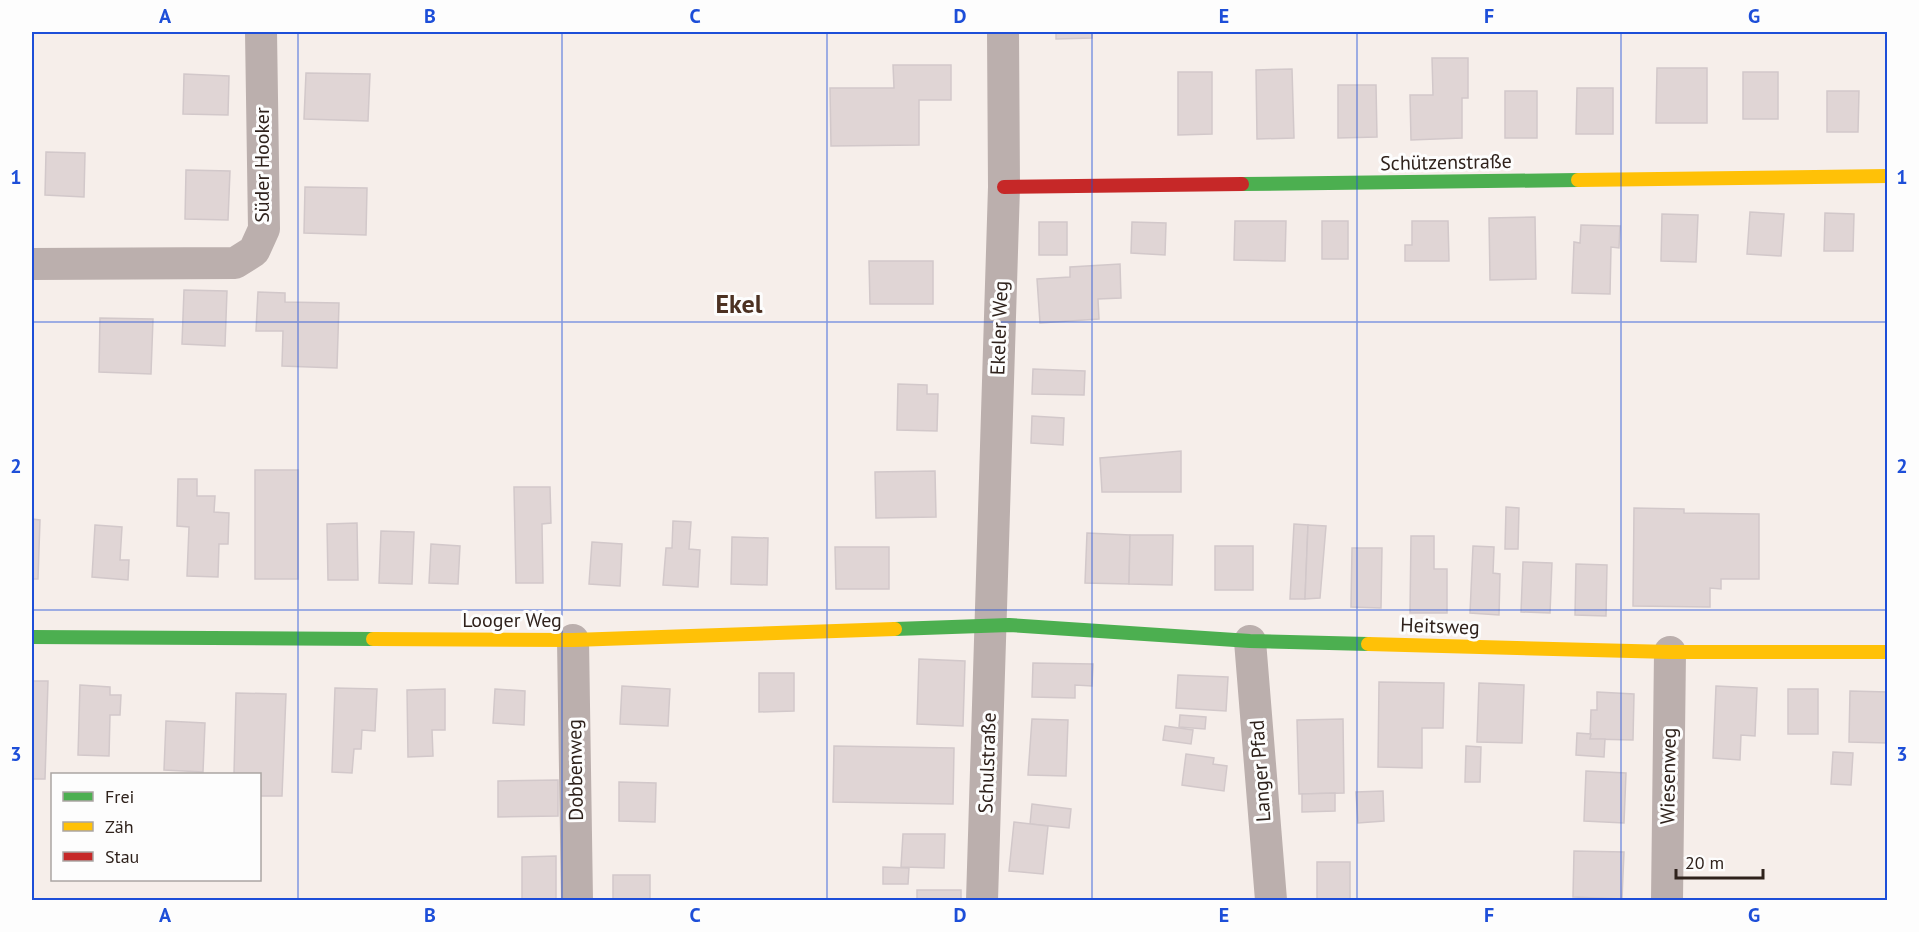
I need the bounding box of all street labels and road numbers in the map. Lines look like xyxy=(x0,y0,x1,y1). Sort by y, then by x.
street label: Süder Hooker xyxy=(249,107,275,223)
street label: Schützenstraße xyxy=(1380,148,1512,176)
street label: Ekeler Weg xyxy=(984,280,1014,376)
street label: Looger Weg xyxy=(462,607,562,633)
street label: Heitsweg xyxy=(1400,612,1480,640)
street label: Schulstraße xyxy=(972,712,1002,814)
street label: Dobbenweg xyxy=(561,719,589,821)
street label: Langer Pfad xyxy=(1243,719,1277,823)
street label: Wiesenweg xyxy=(1654,727,1682,825)

